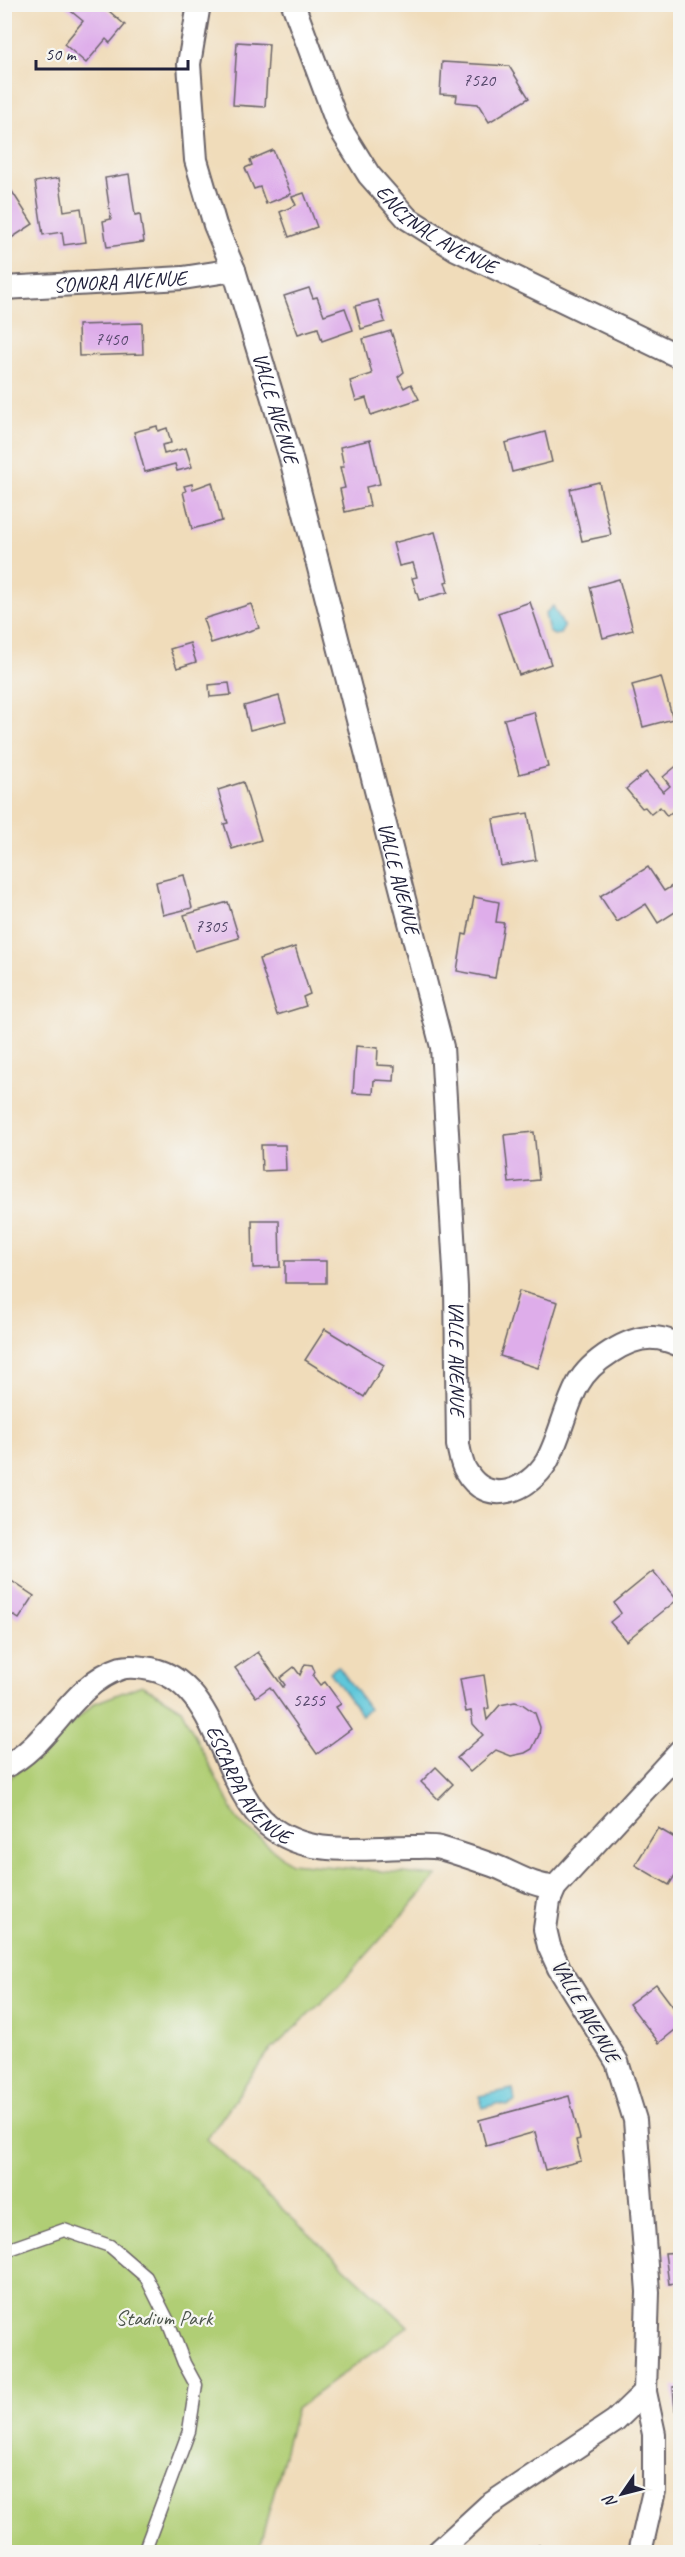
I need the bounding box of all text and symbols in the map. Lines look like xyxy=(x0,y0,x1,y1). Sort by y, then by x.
scale bar xyxy=(36,33,188,71)
text: 50 m xyxy=(45,43,78,65)
house number: 7520 xyxy=(463,69,497,91)
street label: ENCINAL AVENUE xyxy=(370,179,504,281)
street label: SONORA AVENUE xyxy=(53,265,190,298)
house number: 7450 xyxy=(95,328,129,350)
street label: VALLE AVENUE xyxy=(247,349,305,469)
street label: VALLE AVENUE xyxy=(372,819,426,940)
house number: 7305 xyxy=(195,915,228,937)
street label: VALLE AVENUE xyxy=(443,1301,471,1419)
house number: 5255 xyxy=(293,1689,326,1711)
street label: ESCARPA AVENUE xyxy=(200,1721,298,1851)
street label: VALLE AVENUE xyxy=(546,1955,627,2069)
park label: Stadium Park xyxy=(116,2305,214,2331)
north arrow xyxy=(592,2464,652,2524)
text: N xyxy=(598,2490,622,2512)

